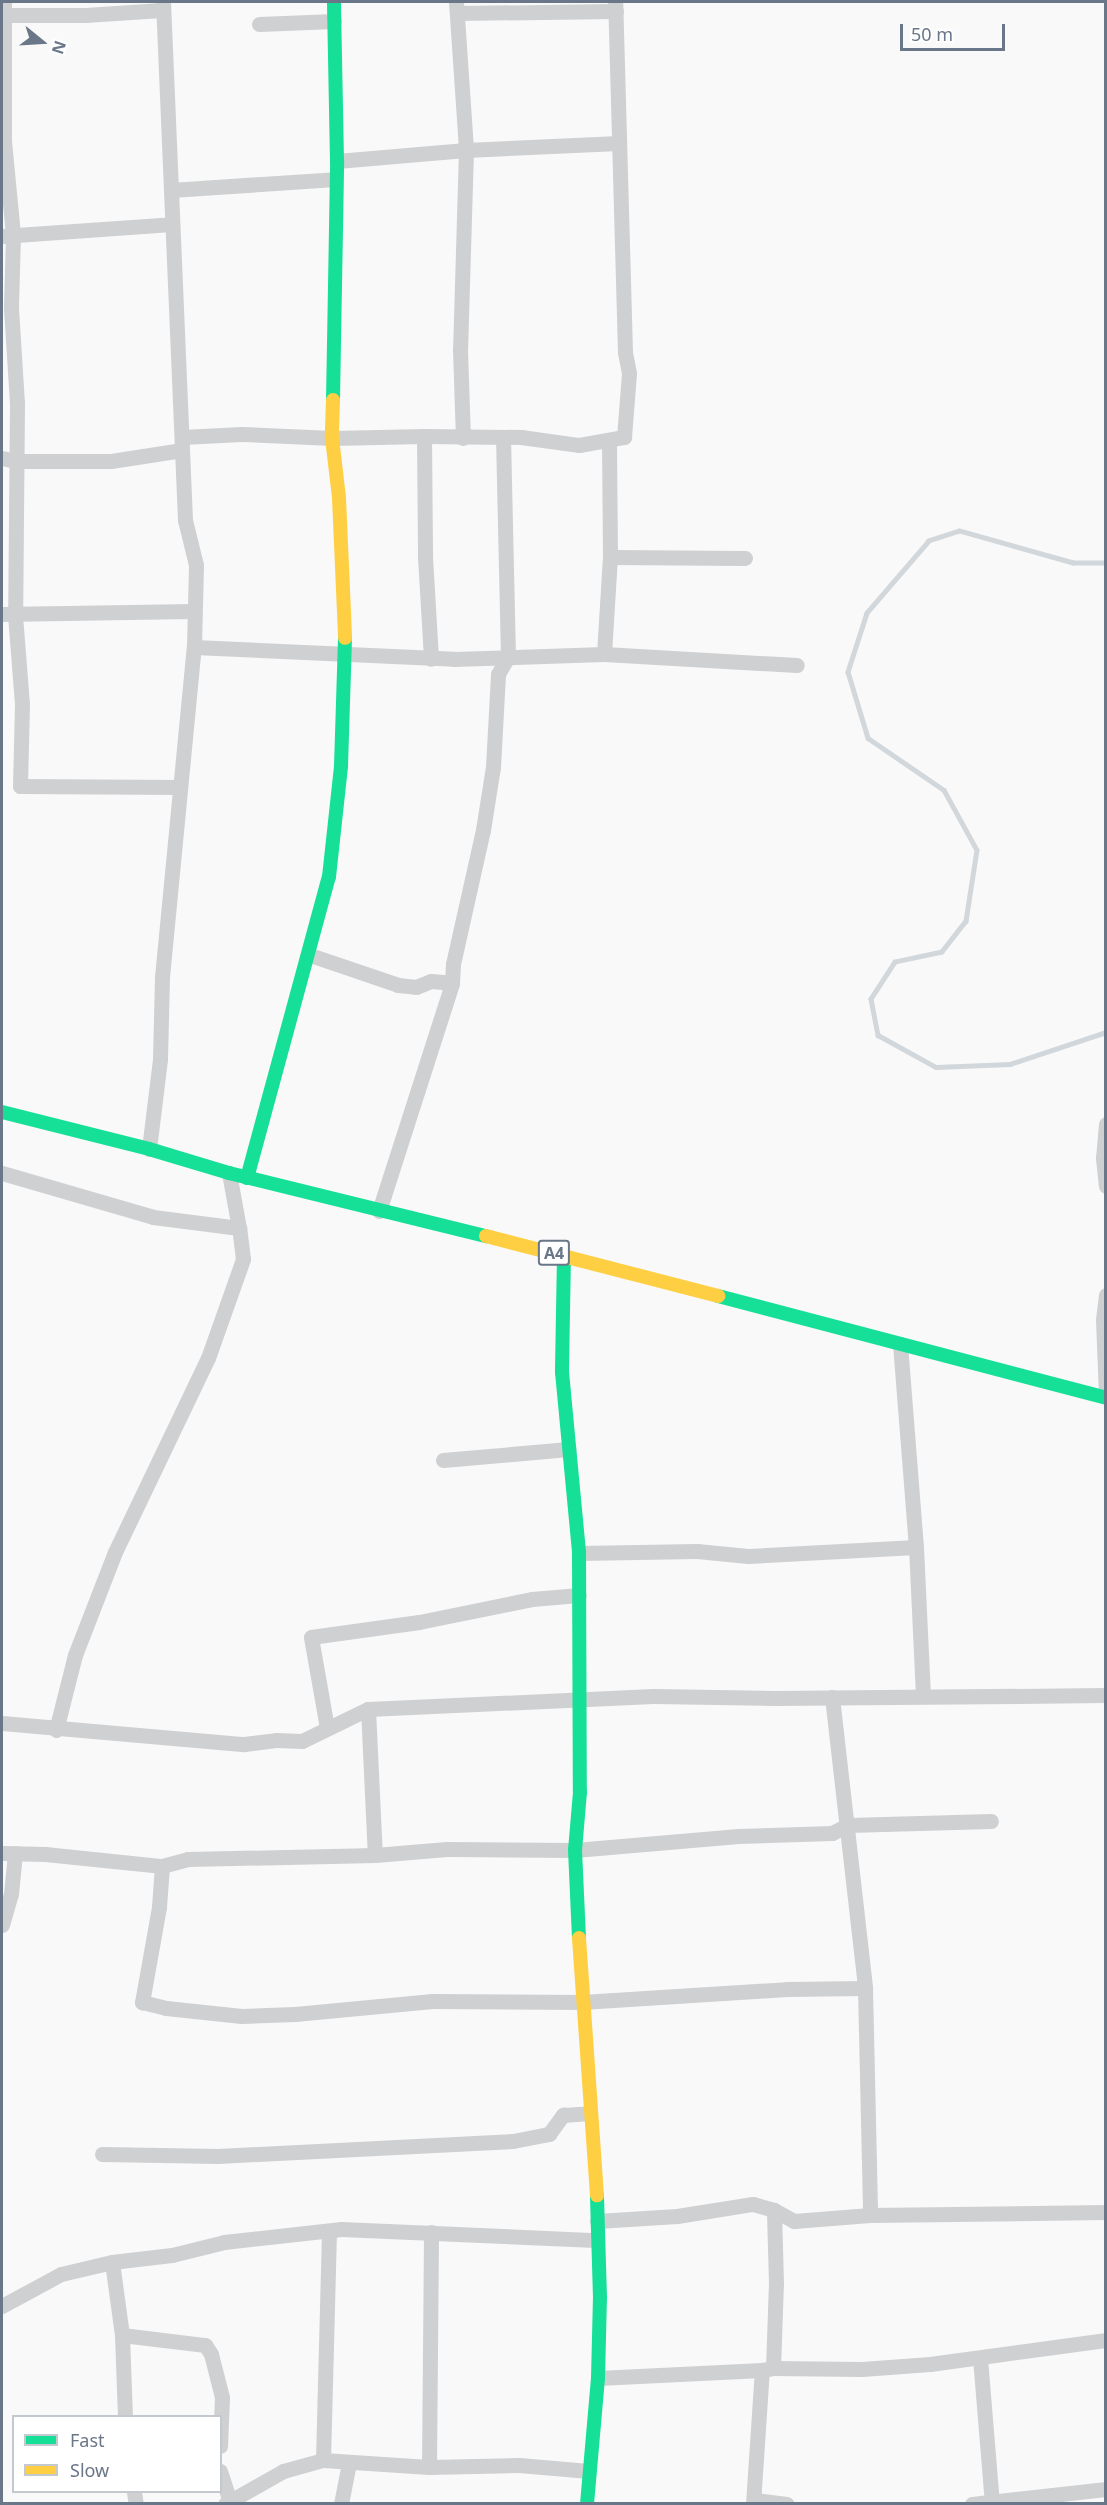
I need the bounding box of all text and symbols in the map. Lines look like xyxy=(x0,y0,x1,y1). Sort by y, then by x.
north arrow xyxy=(12,12,72,72)
scale bar xyxy=(903,12,1008,50)
text: 50 m xyxy=(911,22,953,46)
text: N xyxy=(47,38,72,57)
road number: A4 xyxy=(538,1240,570,1266)
legend xyxy=(12,2415,222,2493)
text: Fast xyxy=(70,2428,105,2452)
text: Slow xyxy=(70,2458,109,2482)

